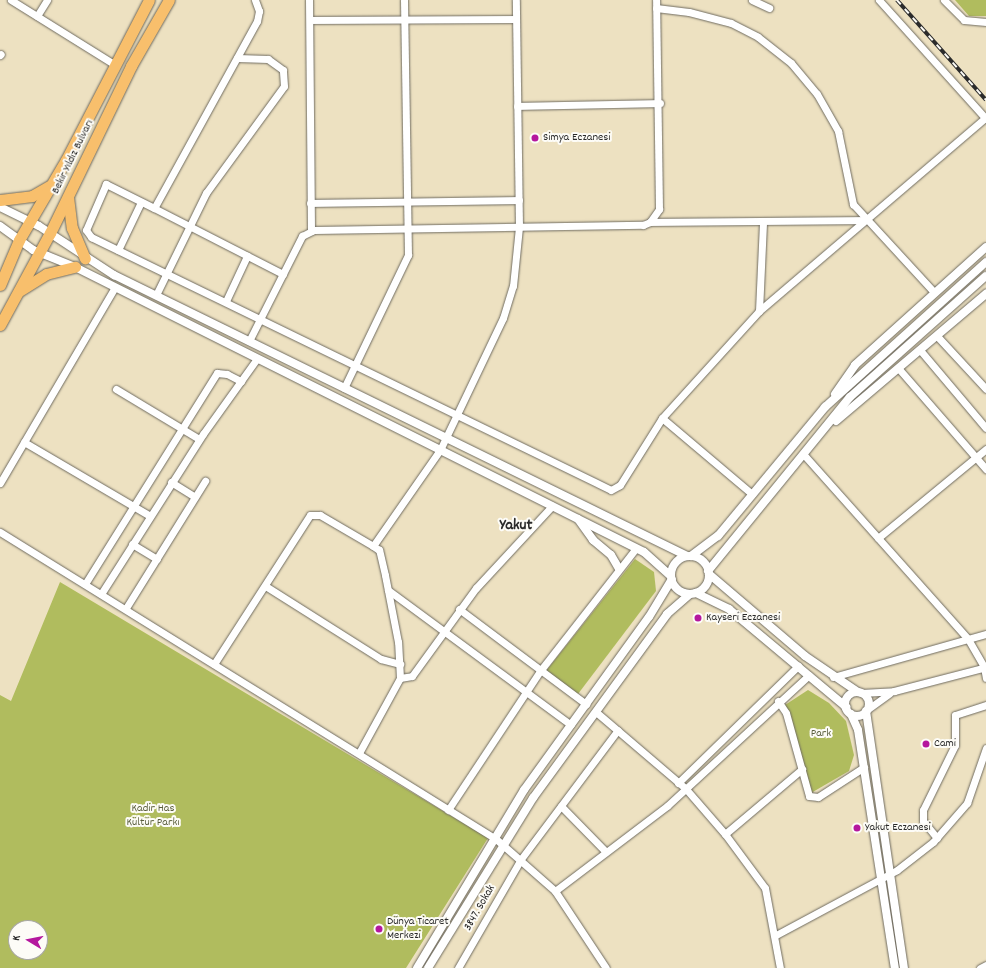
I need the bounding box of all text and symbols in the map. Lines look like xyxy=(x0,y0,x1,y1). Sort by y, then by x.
street label: Bekir Yıldız Bulvarı xyxy=(49,117,97,197)
place label: Simya Eczanesi xyxy=(543,131,610,145)
marker: Simya Eczanesi xyxy=(530,133,540,143)
district label: Yakut xyxy=(500,516,532,536)
place label: Kayseri Eczanesi xyxy=(706,611,780,625)
marker: Kayseri Eczanesi xyxy=(693,613,703,623)
park label: Park xyxy=(811,727,831,741)
place label: Cami xyxy=(934,737,956,751)
marker: Cami xyxy=(921,739,931,749)
park label: Kadir Has Kültür Parkı xyxy=(126,802,180,830)
place label: Yakut Eczanesi xyxy=(865,821,931,835)
marker: Yakut Eczanesi xyxy=(852,823,862,833)
street label: 3847. Sokak xyxy=(461,883,499,933)
place label: Dünya Ticaret Merkezi xyxy=(387,915,449,943)
north arrow xyxy=(8,920,48,960)
marker: Dünya Ticaret Merkezi xyxy=(374,924,384,934)
text: K xyxy=(9,934,25,942)

